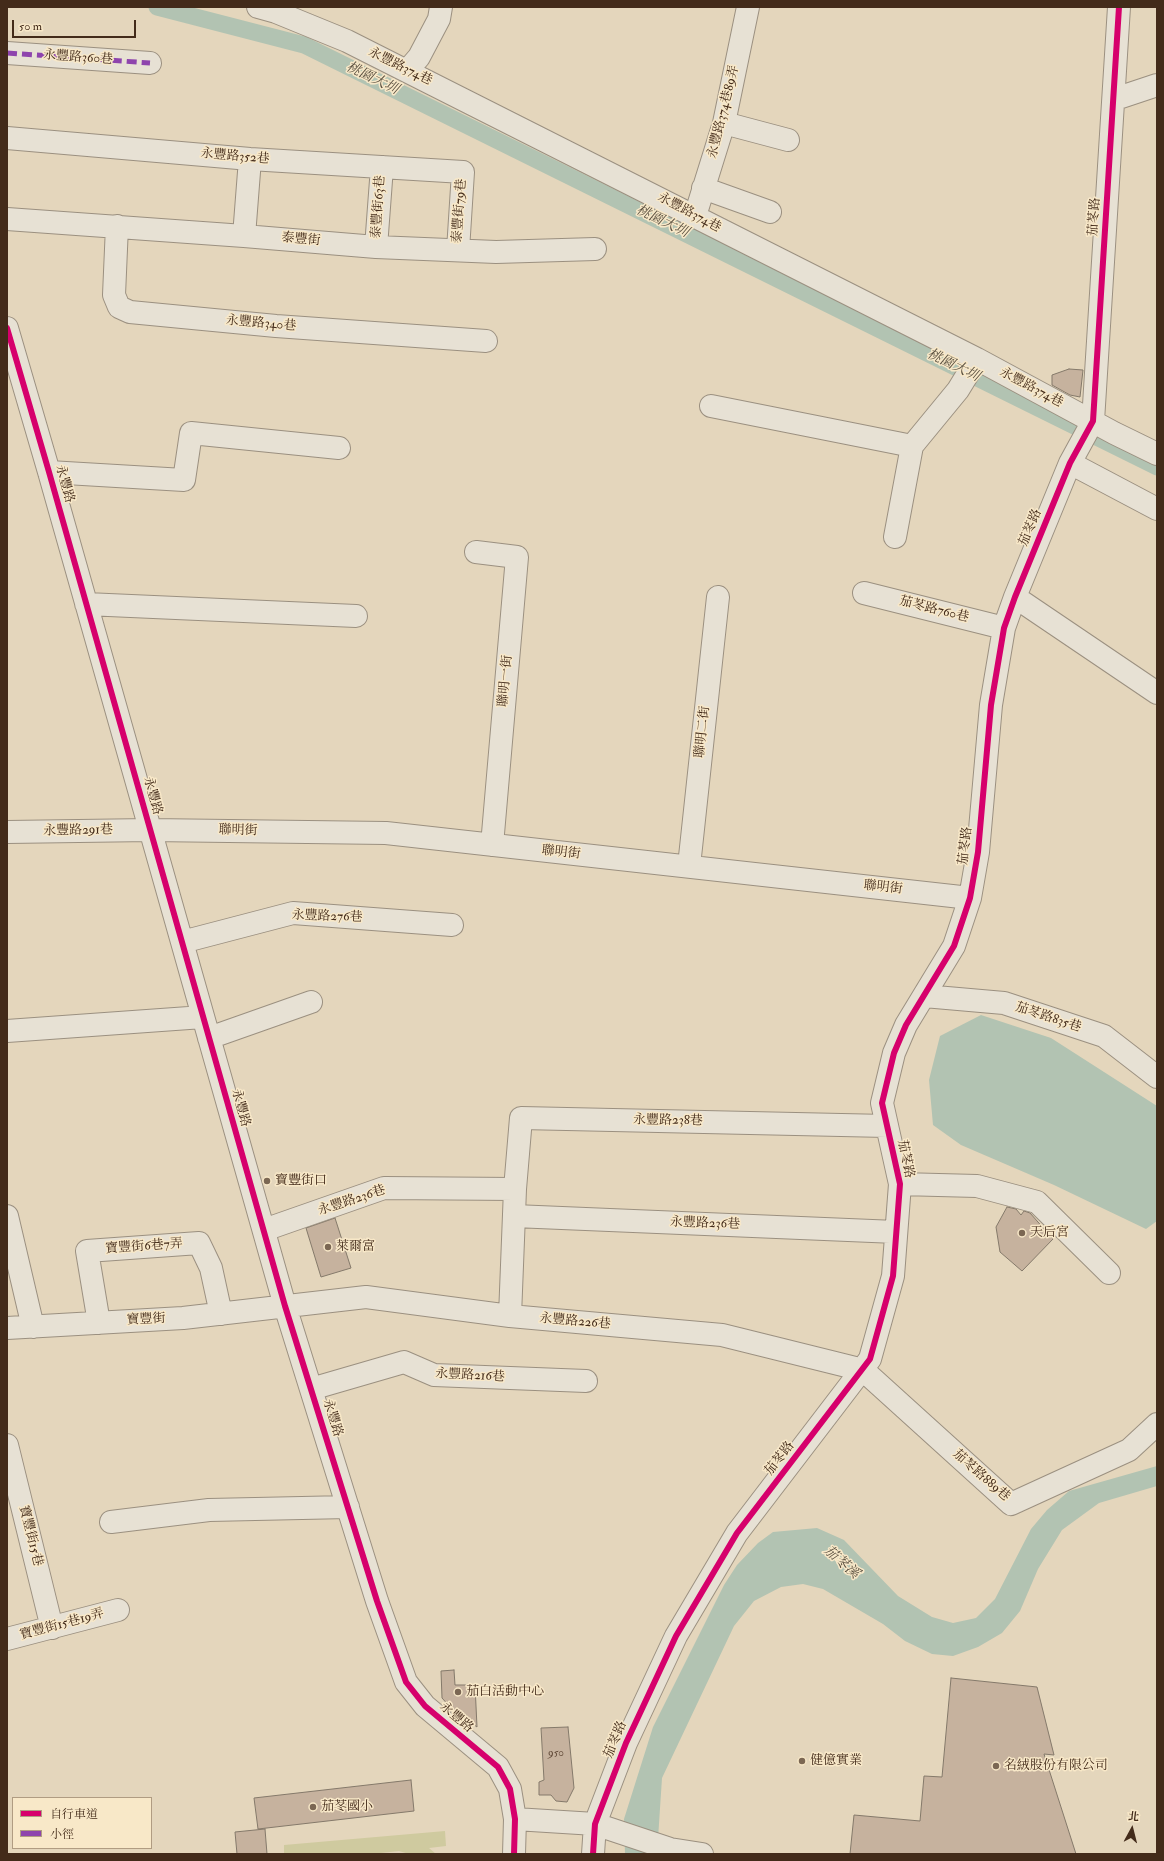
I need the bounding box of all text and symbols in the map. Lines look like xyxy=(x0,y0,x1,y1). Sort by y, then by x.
scale bar xyxy=(14,12,138,38)
text: 50 m xyxy=(19,19,42,34)
street label: 永豐路374巷 xyxy=(365,45,435,89)
street label: 永豐路360巷 xyxy=(42,48,114,68)
water label: 桃園大圳 xyxy=(343,59,401,99)
street label: 永豐路374巷89弄 xyxy=(705,64,743,160)
street label: 永豐路352巷 xyxy=(200,146,270,168)
street label: 泰豐街63巷 xyxy=(369,175,389,239)
street label: 泰豐街79巷 xyxy=(450,178,470,244)
street label: 永豐路374巷 xyxy=(655,190,723,236)
street label: 茄苳路 xyxy=(1086,197,1104,237)
water label: 桃園大圳 xyxy=(633,202,691,242)
street label: 泰豐街 xyxy=(281,231,321,249)
street label: 永豐路340巷 xyxy=(225,313,297,335)
water label: 桃園大圳 xyxy=(924,346,982,386)
street label: 永豐路374巷 xyxy=(997,365,1065,411)
street label: 永豐路 xyxy=(51,463,77,505)
street label: 茄苳路 xyxy=(1016,507,1046,549)
street label: 茄苳路760巷 xyxy=(898,594,970,626)
street label: 聯明一街 xyxy=(496,654,516,708)
street label: 聯明二街 xyxy=(693,705,713,759)
street label: 永豐路 xyxy=(139,775,165,817)
street label: 永豐路291巷 xyxy=(43,823,113,839)
street label: 聯明街 xyxy=(218,823,258,839)
street label: 茄苳路 xyxy=(956,826,976,866)
street label: 聯明街 xyxy=(541,843,581,863)
street label: 聯明街 xyxy=(863,878,903,898)
street label: 永豐路276巷 xyxy=(291,908,363,926)
street label: 茄苳路835巷 xyxy=(1013,1000,1083,1036)
street label: 永豐路 xyxy=(227,1087,253,1129)
street label: 永豐路238巷 xyxy=(633,1113,703,1129)
street label: 茄苳路 xyxy=(893,1138,917,1180)
place label: 寶豐街口 xyxy=(275,1173,327,1189)
marker: 寶豐街口 xyxy=(262,1176,272,1186)
street label: 永豐路236巷 xyxy=(316,1183,388,1219)
street label: 永豐路236巷 xyxy=(670,1215,740,1233)
place label: 天后宮 xyxy=(1030,1225,1069,1241)
marker: 天后宮 xyxy=(1017,1228,1027,1238)
street label: 寶豐街6巷7弄 xyxy=(105,1237,183,1257)
place label: 萊爾富 xyxy=(336,1239,375,1255)
marker: 萊爾富 xyxy=(323,1242,333,1252)
street label: 寶豐街 xyxy=(126,1311,166,1329)
street label: 永豐路226巷 xyxy=(539,1311,611,1333)
street label: 永豐路216巷 xyxy=(435,1366,505,1386)
street label: 永豐路 xyxy=(319,1397,345,1439)
street label: 茄苳路 xyxy=(762,1439,798,1479)
street label: 茄苳路889巷 xyxy=(949,1447,1013,1505)
street label: 寶豐街15巷 xyxy=(15,1504,45,1568)
water label: 茄苳溪 xyxy=(820,1543,862,1583)
street label: 寶豐街15巷19弄 xyxy=(18,1606,106,1644)
place label: 茄白活動中心 xyxy=(466,1684,544,1700)
marker: 茄白活動中心 xyxy=(453,1687,463,1697)
street label: 永豐路 xyxy=(436,1699,476,1737)
street label: 茄苳路 xyxy=(601,1719,631,1761)
house number: 950 xyxy=(548,1747,564,1761)
place label: 健億實業 xyxy=(810,1753,862,1769)
marker: 健億實業 xyxy=(797,1756,807,1766)
place label: 名絨股份有限公司 xyxy=(1004,1758,1108,1774)
marker: 名絨股份有限公司 xyxy=(991,1761,1001,1771)
legend xyxy=(12,1797,152,1849)
place label: 茄苳國小 xyxy=(321,1799,373,1815)
marker: 茄苳國小 xyxy=(308,1802,318,1812)
text: 自行車道 xyxy=(50,1807,98,1822)
north arrow xyxy=(1112,1809,1152,1849)
text: 北 xyxy=(1127,1809,1140,1824)
text: 小徑 xyxy=(50,1827,74,1842)

